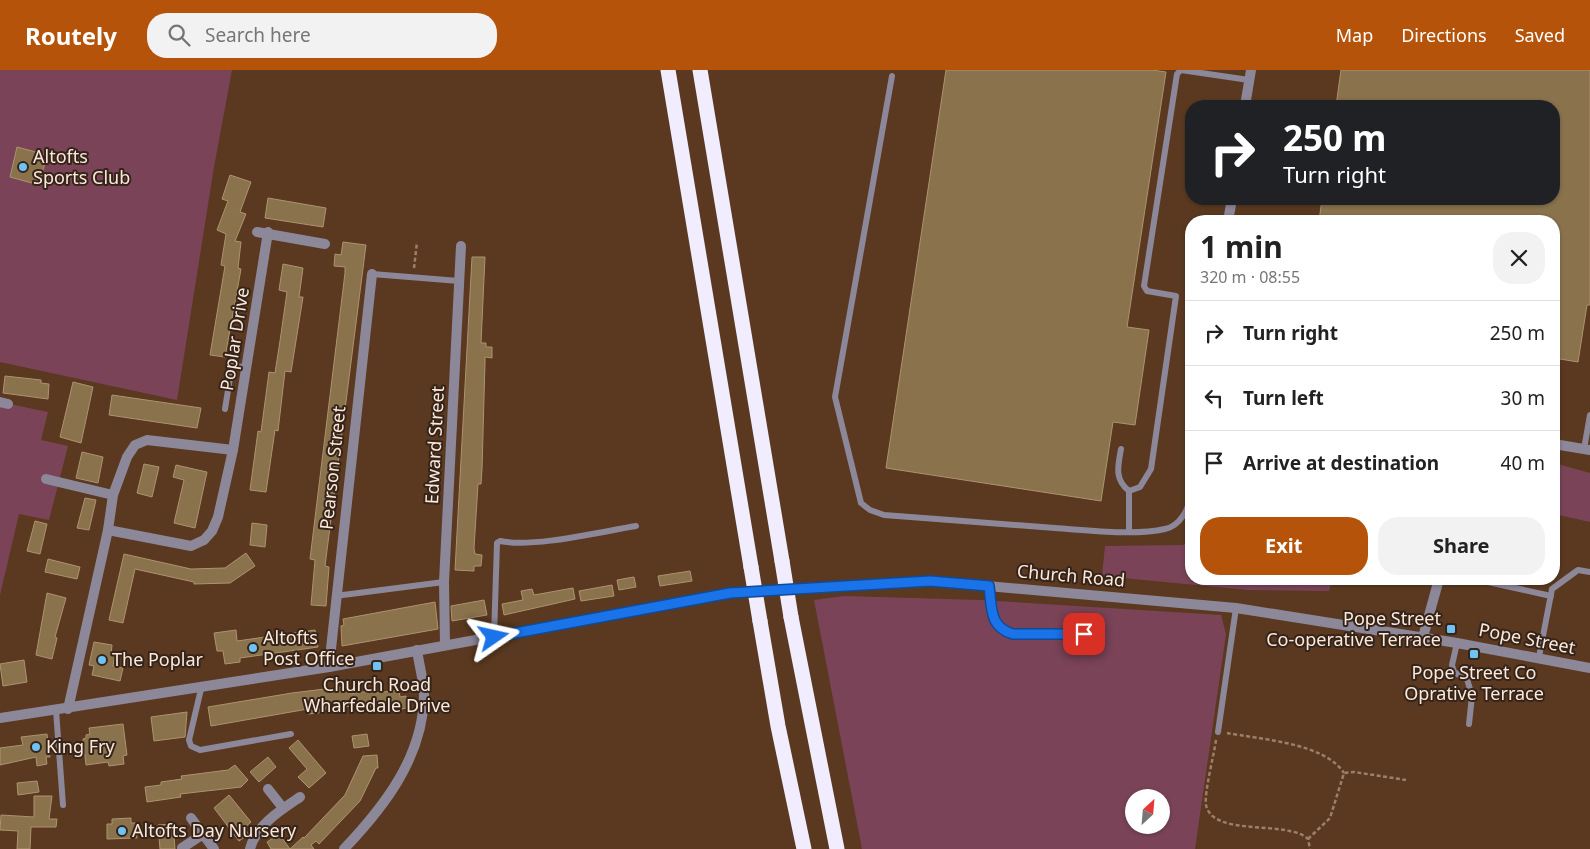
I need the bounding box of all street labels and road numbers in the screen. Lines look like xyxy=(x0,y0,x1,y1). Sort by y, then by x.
street label: Poplar Drive xyxy=(214,285,254,392)
street label: Edward Street xyxy=(419,385,449,505)
street label: Pearson Street xyxy=(314,404,350,531)
street label: Church Road xyxy=(1016,558,1126,592)
street label: Pope Street xyxy=(1477,617,1578,659)

